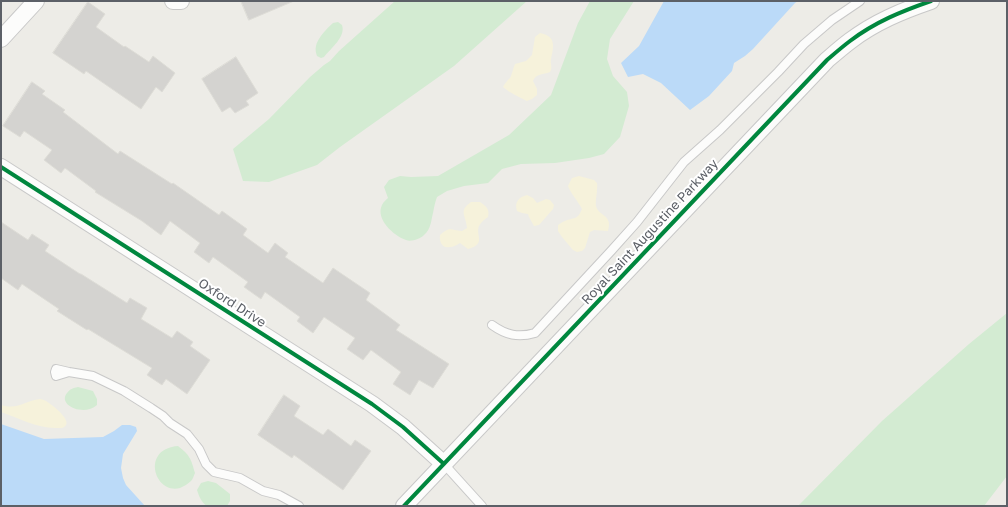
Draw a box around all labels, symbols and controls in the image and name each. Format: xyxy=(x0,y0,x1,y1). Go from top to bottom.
street label: Royal Saint Augustine Parkway xyxy=(579,156,721,308)
street label: Oxford Drive xyxy=(195,275,269,331)

